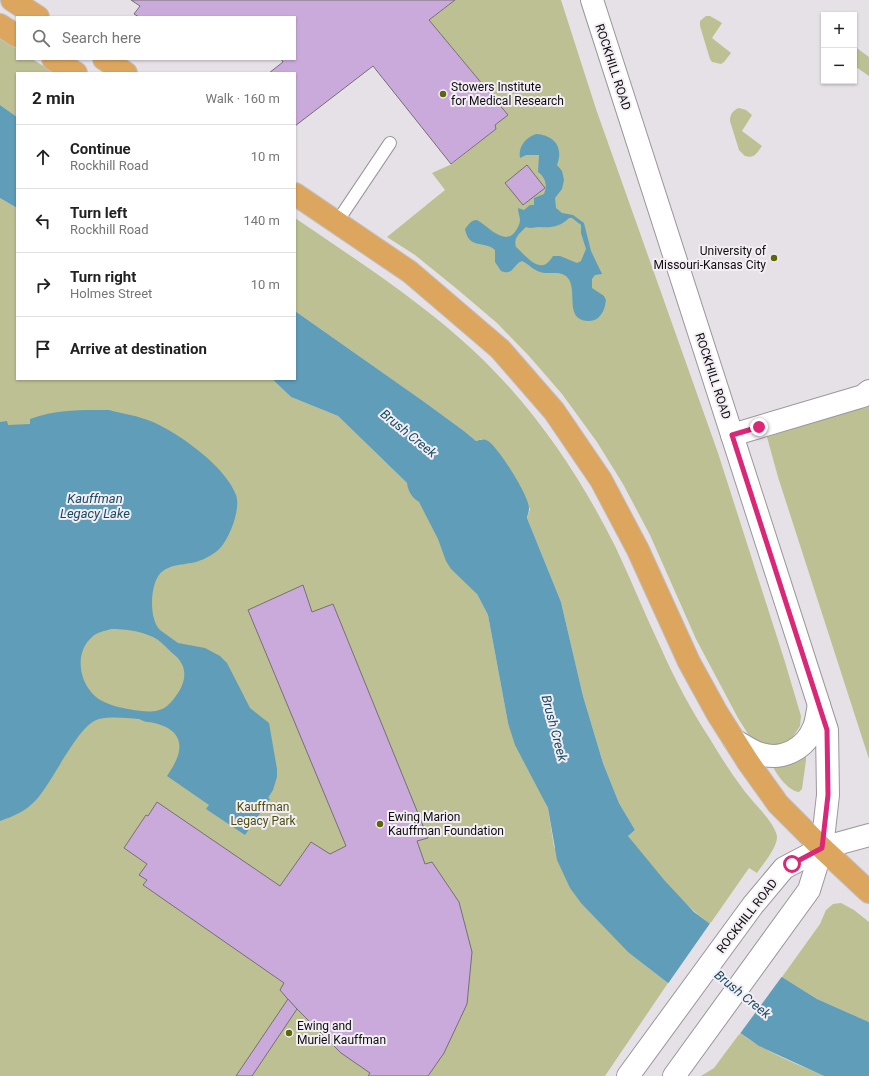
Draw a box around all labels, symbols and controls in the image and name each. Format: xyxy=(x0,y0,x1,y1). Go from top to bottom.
map controls xyxy=(821,12,857,84)
button: + xyxy=(821,12,857,48)
search box xyxy=(16,16,296,60)
street label: ROCKHILL ROAD xyxy=(592,22,634,112)
icon: search xyxy=(30,27,52,49)
text: Search here xyxy=(62,29,141,47)
button: − xyxy=(821,48,857,84)
place label: Stowers Institute for Medical Research xyxy=(451,80,564,108)
text: 2 min xyxy=(32,88,75,108)
marker: Stowers Institute for Medical Research xyxy=(438,89,448,99)
text: Walk · 160 m xyxy=(205,91,280,106)
text: Continue xyxy=(70,140,131,158)
icon: ahead xyxy=(32,146,54,168)
text: 10 m xyxy=(251,149,280,164)
text: Rockhill Road xyxy=(70,158,149,173)
text: Turn left xyxy=(70,204,127,222)
icon: left xyxy=(32,210,54,232)
text: 140 m xyxy=(243,213,280,228)
text: Rockhill Road xyxy=(70,222,149,237)
place label: University of Missouri-Kansas City xyxy=(654,244,767,272)
marker: University of Missouri-Kansas City xyxy=(769,253,779,263)
text: Turn right xyxy=(70,268,136,286)
icon: right xyxy=(32,274,54,296)
text: 10 m xyxy=(251,277,280,292)
text: Holmes Street xyxy=(70,286,152,301)
street label: ROCKHILL ROAD xyxy=(692,331,734,421)
icon: arrive xyxy=(32,338,54,360)
text: Arrive at destination xyxy=(70,340,207,358)
water label: Brush Creek xyxy=(378,406,440,461)
route end xyxy=(750,418,768,436)
water label: Kauffman Legacy Lake xyxy=(60,491,130,521)
water label: Brush Creek xyxy=(538,693,571,763)
park label: Kauffman Legacy Park xyxy=(230,800,297,828)
place label: Ewing Marion Kauffman Foundation xyxy=(388,810,504,838)
marker: Ewing Marion Kauffman Foundation xyxy=(375,819,385,829)
route start xyxy=(783,855,801,873)
street label: ROCKHILL ROAD xyxy=(714,876,780,956)
water label: Brush Creek xyxy=(712,967,774,1022)
place label: Ewing and Muriel Kauffman xyxy=(297,1019,386,1047)
marker: Ewing and Muriel Kauffman xyxy=(284,1028,294,1038)

